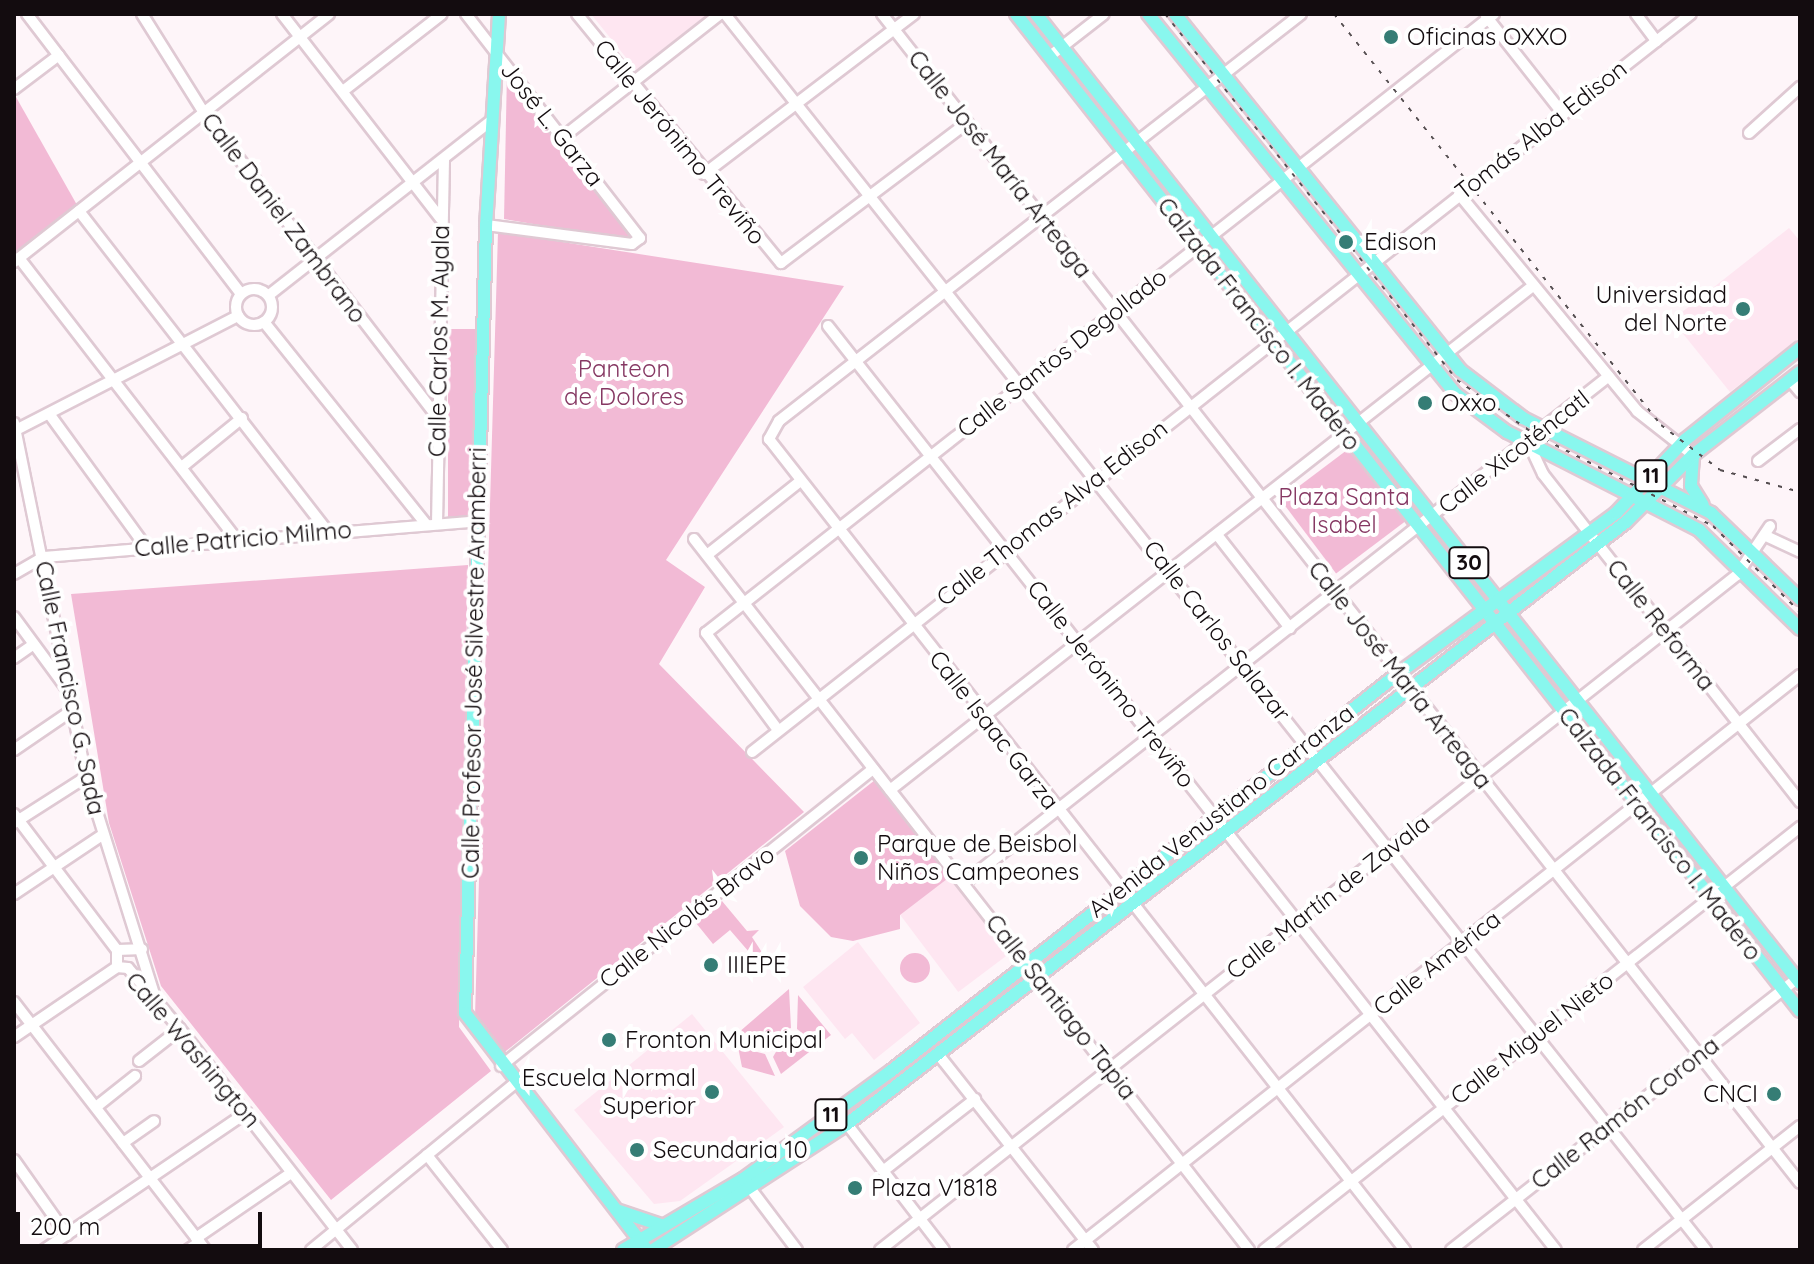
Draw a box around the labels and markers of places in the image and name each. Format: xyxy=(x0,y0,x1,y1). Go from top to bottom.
place label: Oficinas OXXO xyxy=(1407,23,1567,51)
marker: Oficinas OXXO xyxy=(1382,28,1400,46)
place label: Edison xyxy=(1364,228,1437,256)
marker: Edison xyxy=(1335,231,1357,253)
place label: Universidad del Norte xyxy=(1595,281,1727,337)
marker: Universidad del Norte xyxy=(1734,300,1752,318)
place label: Oxxo xyxy=(1441,389,1497,417)
marker: Oxxo xyxy=(1416,394,1434,412)
place label: Parque de Beisbol Niños Campeones xyxy=(877,830,1079,886)
marker: Parque de Beisbol Niños Campeones xyxy=(852,849,870,867)
place label: IIIEPE xyxy=(727,951,787,979)
marker: IIIEPE xyxy=(702,956,720,974)
place label: Fronton Municipal xyxy=(625,1026,823,1054)
marker: Fronton Municipal xyxy=(600,1031,618,1049)
place label: Escuela Normal Superior xyxy=(522,1064,696,1120)
place label: CNCI xyxy=(1703,1080,1758,1108)
marker: Escuela Normal Superior xyxy=(703,1083,721,1101)
marker: CNCI xyxy=(1765,1085,1783,1103)
place label: Secundaria 10 xyxy=(653,1136,808,1164)
marker: Secundaria 10 xyxy=(628,1141,646,1159)
place label: Plaza V1818 xyxy=(871,1174,998,1202)
marker: Plaza V1818 xyxy=(846,1179,864,1197)

